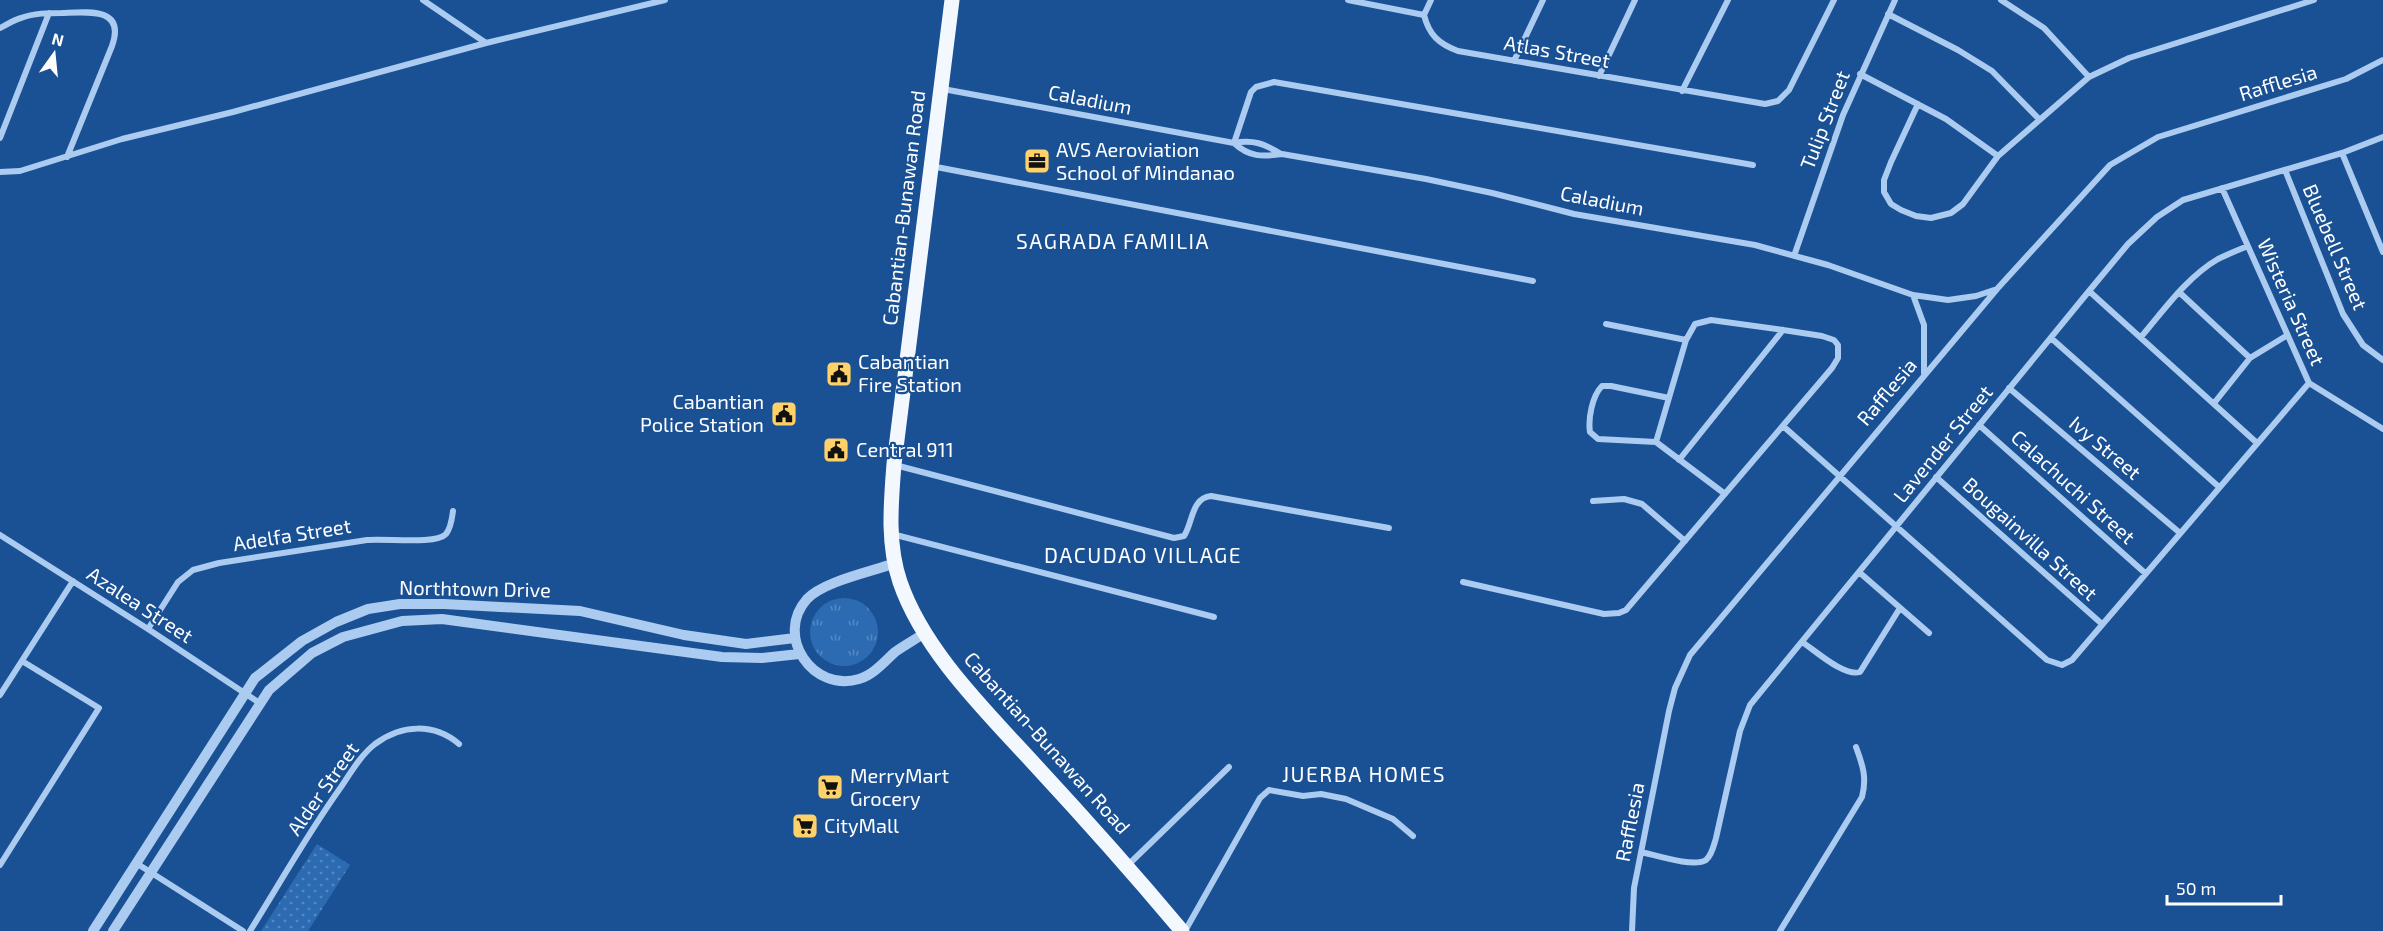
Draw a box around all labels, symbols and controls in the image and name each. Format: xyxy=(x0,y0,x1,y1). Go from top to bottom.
north arrow xyxy=(24,24,84,84)
text: N xyxy=(50,28,66,50)
street label: Atlas Street xyxy=(1502,30,1612,72)
street label: Rafflesia xyxy=(2236,59,2320,105)
street label: Tulip Street xyxy=(1794,67,1854,172)
street label: Caladium xyxy=(1046,79,1134,119)
street label: Cabantian-Bunawan Road xyxy=(877,89,929,327)
place label: AVS Aeroviation School of Mindanao xyxy=(1056,137,1235,184)
office icon: AVS Aeroviation School of Mindanao xyxy=(1022,146,1052,176)
street label: Caladium xyxy=(1558,180,1646,220)
street label: Bluebell Street xyxy=(2299,180,2373,313)
district label: SAGRADA FAMILIA xyxy=(1016,228,1210,253)
street label: Wisteria Street xyxy=(2253,234,2331,369)
place label: Cabantian Fire Station xyxy=(858,349,962,396)
street label: Rafflesia xyxy=(1851,353,1921,430)
public building icon: Cabantian Fire Station xyxy=(824,359,854,389)
street label: Lavender Street xyxy=(1888,380,1997,507)
place label: Cabantian Police Station xyxy=(640,389,764,436)
public building icon: Cabantian Police Station xyxy=(769,399,799,429)
street label: Ivy Street xyxy=(2065,410,2147,484)
street label: Calachuchi Street xyxy=(2007,424,2141,548)
public building icon: Central 911 xyxy=(821,435,851,465)
place label: Central 911 xyxy=(856,437,954,461)
street label: Bougainvilla Street xyxy=(1959,472,2103,605)
street label: Adelfa Street xyxy=(231,513,353,555)
district label: DACUDAO VILLAGE xyxy=(1044,542,1242,567)
street label: Azalea Street xyxy=(83,561,198,647)
street label: Northtown Drive xyxy=(399,575,551,601)
street label: Cabantian-Bunawan Road xyxy=(960,646,1136,838)
street label: Alder Street xyxy=(281,737,363,840)
district label: JUERBA HOMES xyxy=(1282,761,1446,786)
place label: MerryMart Grocery xyxy=(850,763,949,810)
supermarket icon: MerryMart Grocery xyxy=(815,772,845,802)
street label: Rafflesia xyxy=(1610,780,1648,863)
supermarket icon: CityMall xyxy=(790,811,820,841)
place label: CityMall xyxy=(824,813,899,837)
scale bar xyxy=(2167,868,2281,906)
text: 50 m xyxy=(2176,877,2216,899)

